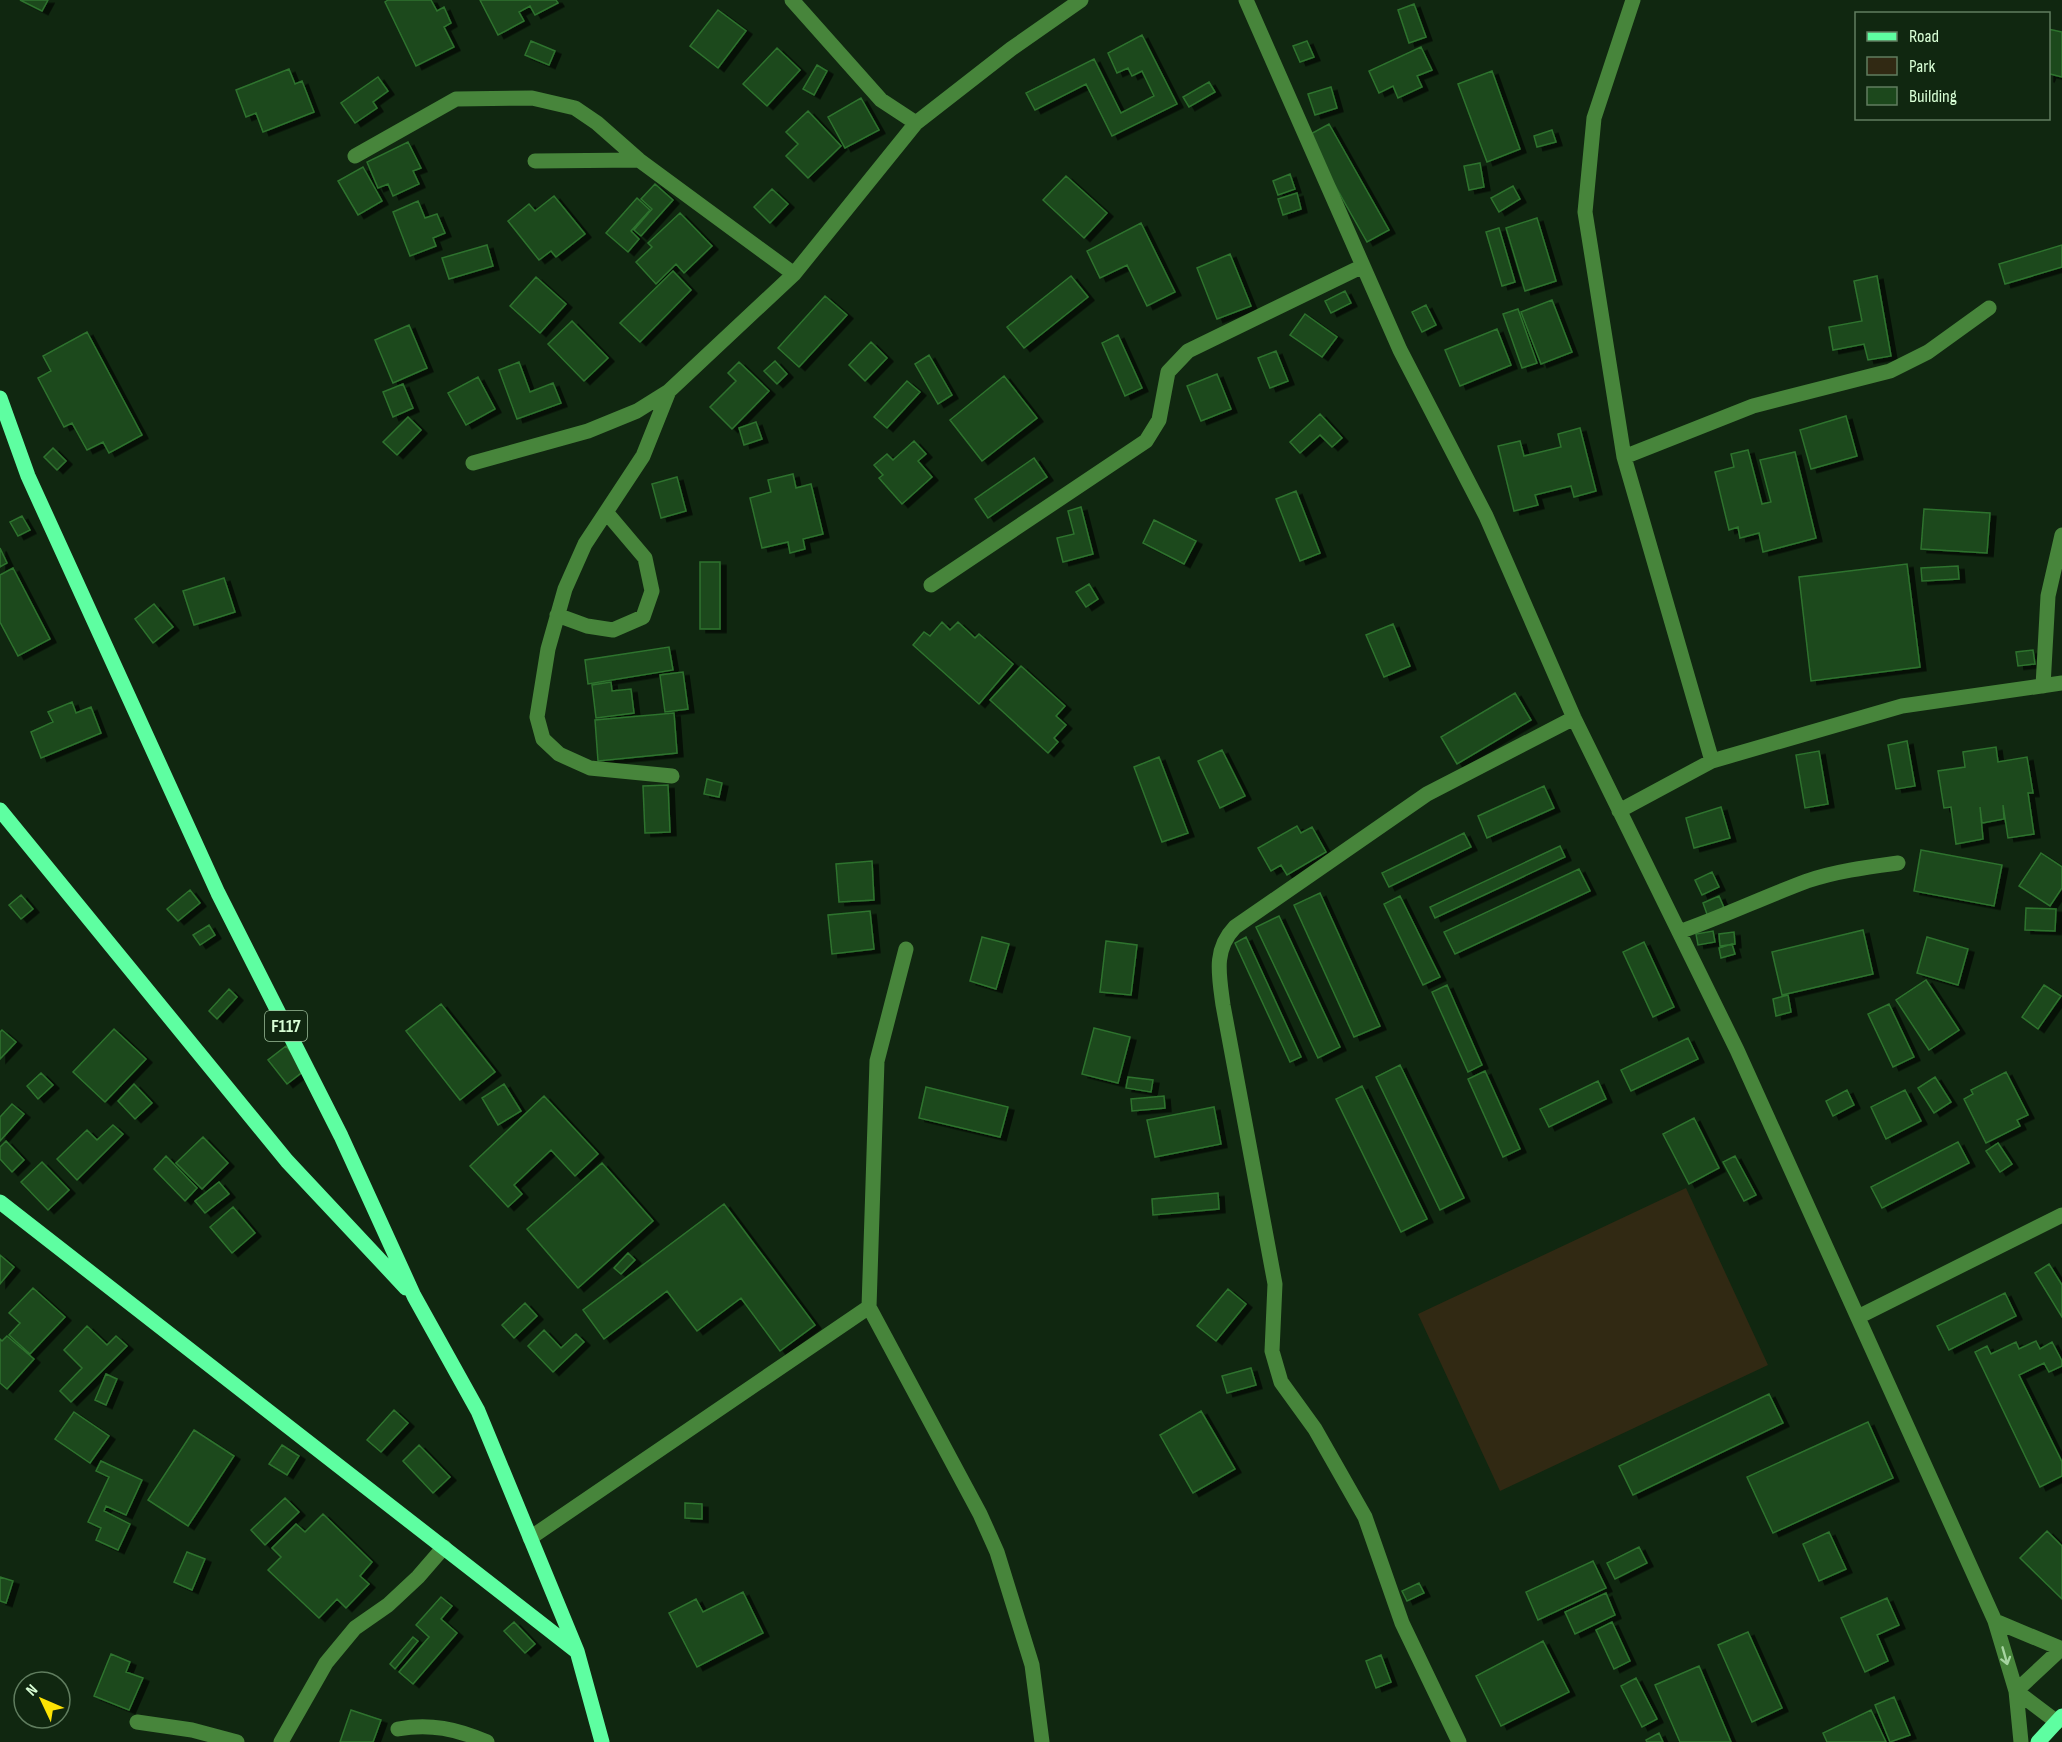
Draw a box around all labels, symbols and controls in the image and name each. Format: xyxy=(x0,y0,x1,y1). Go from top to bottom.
legend xyxy=(1855,12,2050,120)
text: Road xyxy=(1909,26,1939,47)
text: Park xyxy=(1909,56,1935,77)
text: Building xyxy=(1909,86,1957,107)
road number: F117 xyxy=(265,1011,307,1041)
one-way arrow xyxy=(2000,1646,2012,1665)
north arrow xyxy=(12,1670,72,1730)
text: N xyxy=(22,1681,42,1700)

